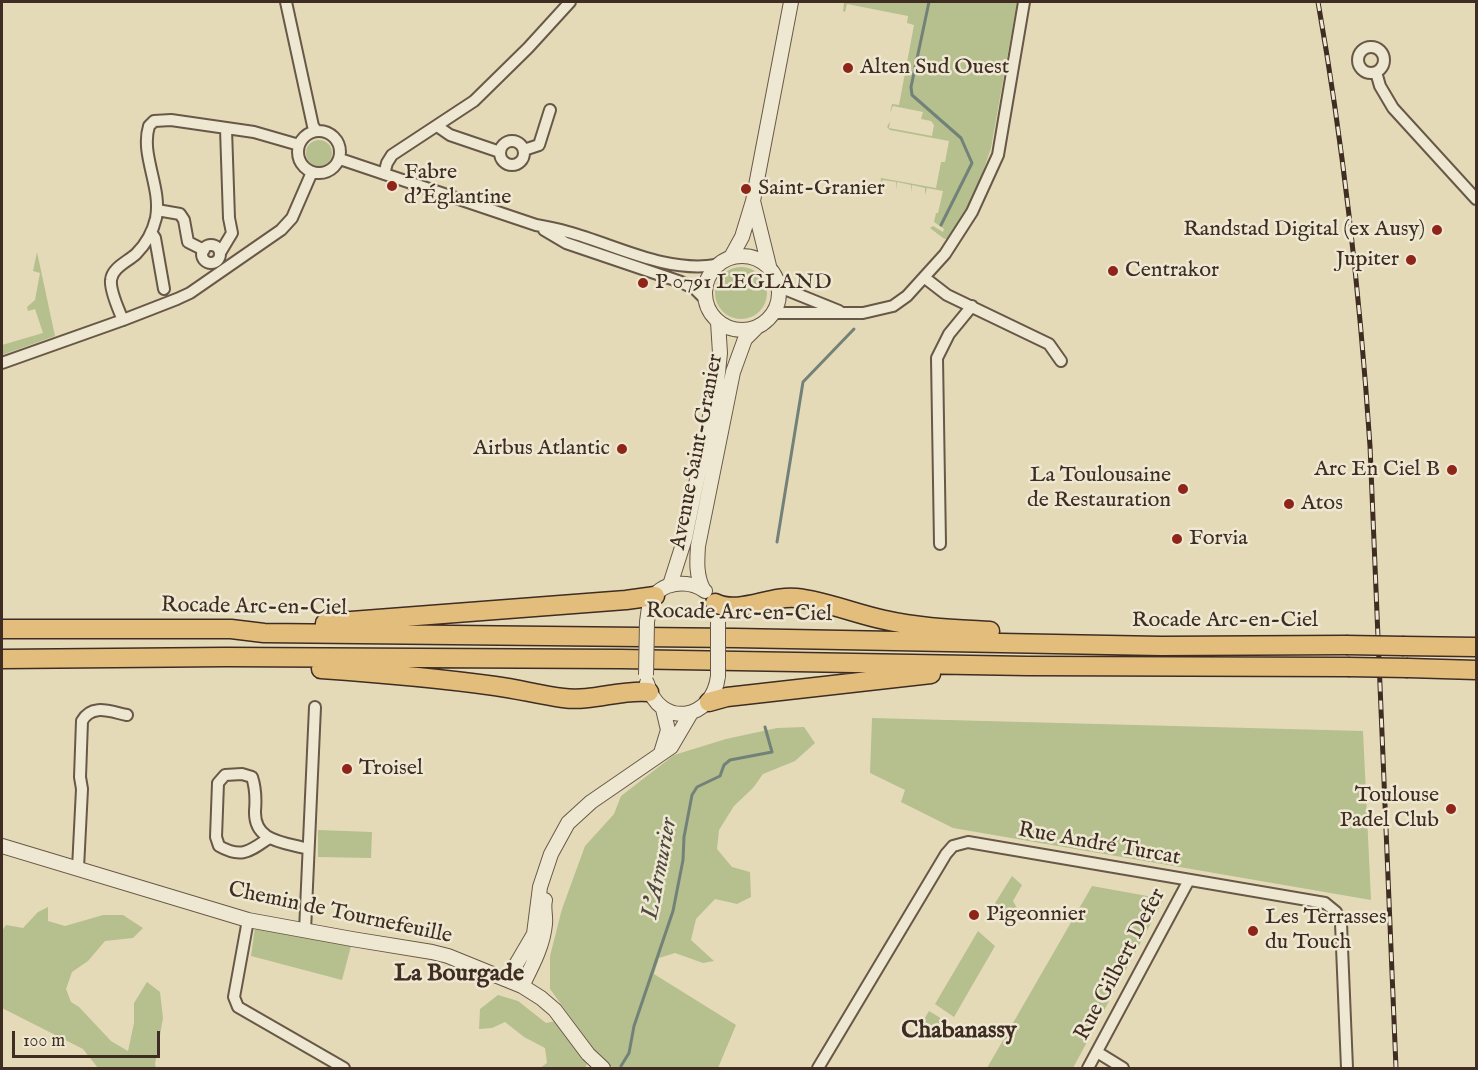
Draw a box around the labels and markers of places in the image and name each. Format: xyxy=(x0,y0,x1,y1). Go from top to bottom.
place label: Alten Sud Ouest xyxy=(860,55,1009,81)
marker: Alten Sud Ouest xyxy=(841,61,855,75)
place label: Fabre d'Églantine xyxy=(404,160,511,212)
place label: Saint-Granier xyxy=(758,176,885,202)
marker: Fabre d'Églantine xyxy=(385,179,399,193)
marker: Saint-Granier xyxy=(739,182,753,196)
place label: Randstad Digital (ex Ausy) xyxy=(1183,217,1425,243)
marker: Randstad Digital (ex Ausy) xyxy=(1430,223,1444,237)
place label: Jupiter xyxy=(1336,247,1399,273)
marker: Jupiter xyxy=(1404,253,1418,267)
place label: Centrakor xyxy=(1125,258,1219,284)
marker: Centrakor xyxy=(1106,264,1120,278)
place label: P 0791 LEGLAND xyxy=(655,270,832,296)
marker: P 0791 LEGLAND xyxy=(636,276,650,290)
place label: Airbus Atlantic xyxy=(473,436,610,462)
marker: Airbus Atlantic xyxy=(615,442,629,456)
place label: Arc En Ciel B xyxy=(1314,457,1440,483)
place label: La Toulousaine de Restauration xyxy=(1027,463,1171,514)
marker: Arc En Ciel B xyxy=(1445,463,1459,477)
marker: La Toulousaine de Restauration xyxy=(1176,482,1190,496)
place label: Atos xyxy=(1301,491,1343,517)
marker: Atos xyxy=(1282,497,1296,511)
place label: Forvia xyxy=(1189,526,1248,552)
marker: Forvia xyxy=(1170,532,1184,546)
place label: Troisel xyxy=(359,756,423,782)
marker: Troisel xyxy=(340,762,354,776)
place label: Toulouse Padel Club xyxy=(1339,783,1439,834)
marker: Toulouse Padel Club xyxy=(1444,802,1458,816)
place label: Pigeonnier xyxy=(986,902,1086,928)
place label: Les Terrasses du Touch xyxy=(1265,905,1387,956)
marker: Pigeonnier xyxy=(967,908,981,922)
marker: Les Terrasses du Touch xyxy=(1246,924,1260,938)

